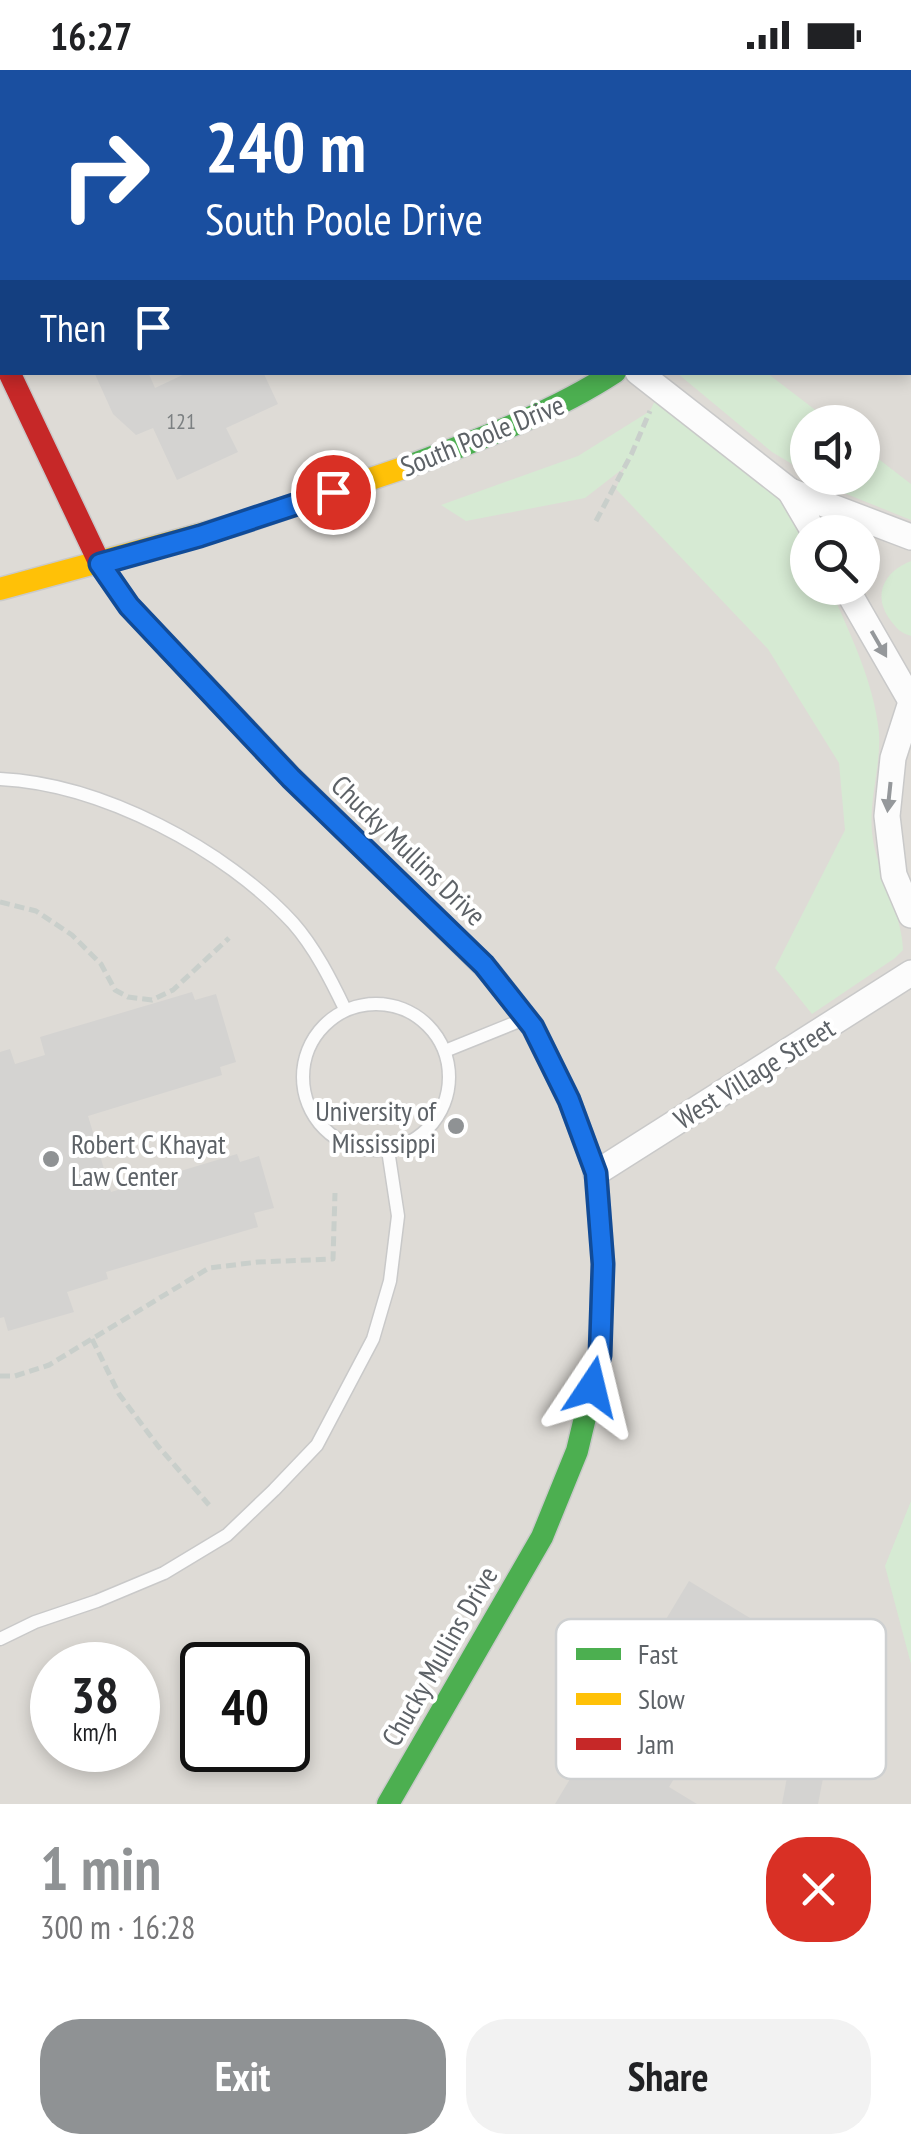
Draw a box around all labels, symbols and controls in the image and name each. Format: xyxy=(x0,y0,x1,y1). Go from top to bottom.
text: 16:27 xyxy=(50,11,132,60)
text: 240 m xyxy=(205,101,366,191)
icon: right xyxy=(40,110,170,240)
text: South Poole Drive xyxy=(205,189,483,247)
icon: arrive xyxy=(126,300,181,355)
text: Then xyxy=(40,303,106,352)
street label: South Poole Drive xyxy=(395,385,569,485)
map controls xyxy=(790,405,880,605)
button: sound xyxy=(790,405,880,495)
house number: 121 xyxy=(166,407,196,435)
pin xyxy=(291,450,376,535)
icon: arrive xyxy=(306,465,361,520)
button: search xyxy=(790,515,880,605)
one-way arrow xyxy=(869,630,887,658)
street label: Chucky Mullins Drive xyxy=(324,767,494,933)
one-way arrow xyxy=(881,781,897,813)
street label: West Village Street xyxy=(667,1009,841,1137)
place label: University of Mississippi xyxy=(315,1092,438,1161)
marker: University of Mississippi xyxy=(445,1115,467,1137)
place label: Robert C Khayat Law Center xyxy=(71,1125,226,1194)
marker: Robert C Khayat Law Center xyxy=(40,1148,62,1170)
position arrow xyxy=(540,1335,644,1439)
street label: Chucky Mullins Drive xyxy=(373,1560,505,1752)
legend xyxy=(556,1619,886,1779)
text: Fast xyxy=(638,1635,678,1672)
speed limit sign: 40 xyxy=(180,1642,310,1772)
text: 38 xyxy=(71,1662,119,1727)
text: Slow xyxy=(638,1680,685,1717)
text: km/h xyxy=(73,1716,117,1748)
text: Jam xyxy=(637,1725,674,1762)
text: 1 min xyxy=(40,1829,161,1907)
button: close xyxy=(766,1837,871,1942)
text: 300 m · 16:28 xyxy=(40,1906,195,1948)
button: Exit xyxy=(40,2019,446,2134)
button: Share xyxy=(466,2019,871,2134)

